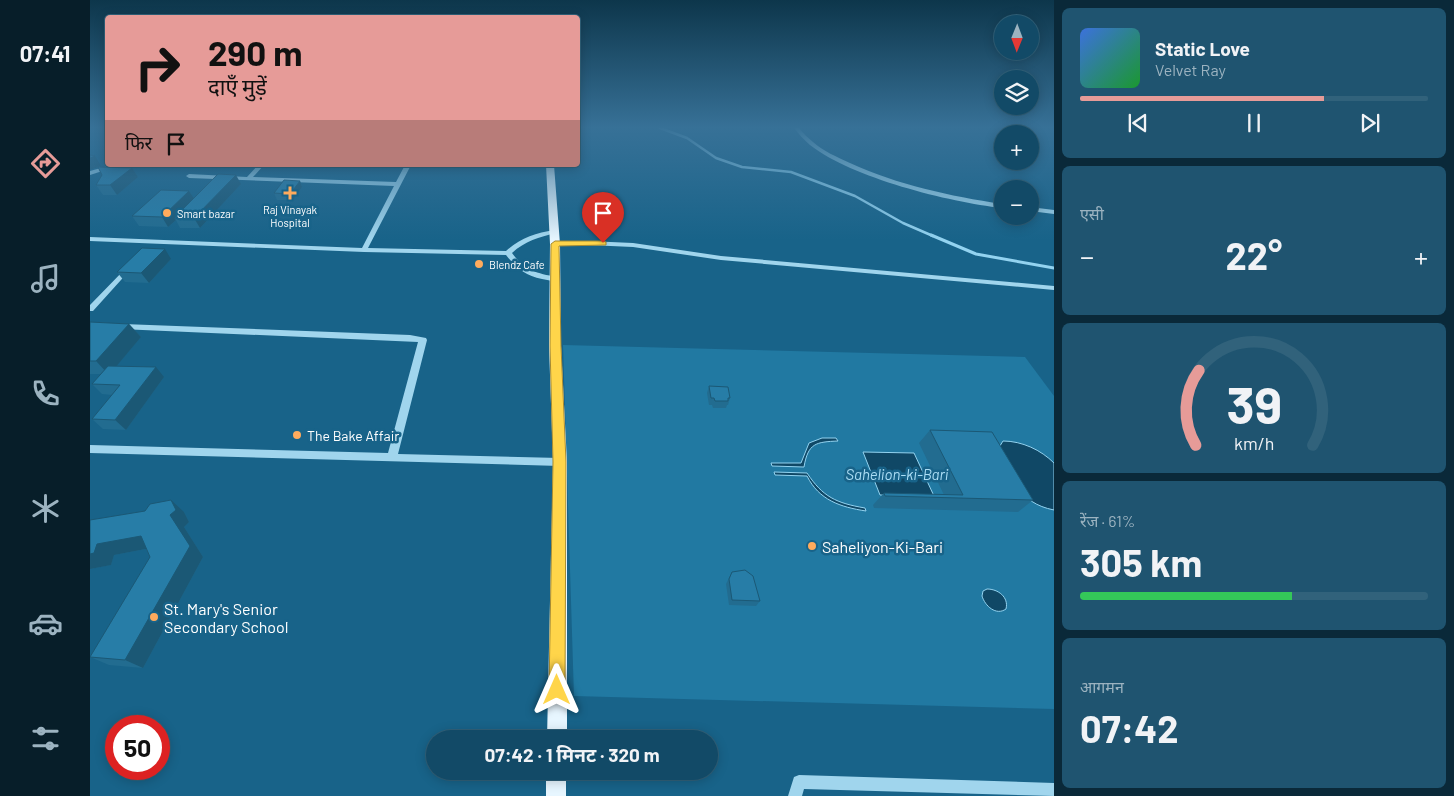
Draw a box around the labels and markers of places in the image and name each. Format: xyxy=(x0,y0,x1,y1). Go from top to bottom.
marker: Raj Vinayak Hospital xyxy=(283,186,297,200)
pin xyxy=(582,192,624,243)
place label: Raj Vinayak Hospital xyxy=(263,203,318,229)
marker: Smart bazar xyxy=(161,207,173,219)
place label: Smart bazar xyxy=(177,207,235,220)
marker: Blendz Cafe xyxy=(473,258,485,270)
place label: Blendz Cafe xyxy=(489,258,545,271)
place label: The Bake Affair xyxy=(307,427,399,444)
marker: The Bake Affair xyxy=(291,429,303,441)
place label: Saheliyon-Ki-Bari xyxy=(822,537,943,556)
marker: Saheliyon-Ki-Bari xyxy=(806,540,818,552)
place label: St. Mary's Senior Secondary School xyxy=(164,599,288,636)
marker: St. Mary's Senior Secondary School xyxy=(148,611,160,623)

